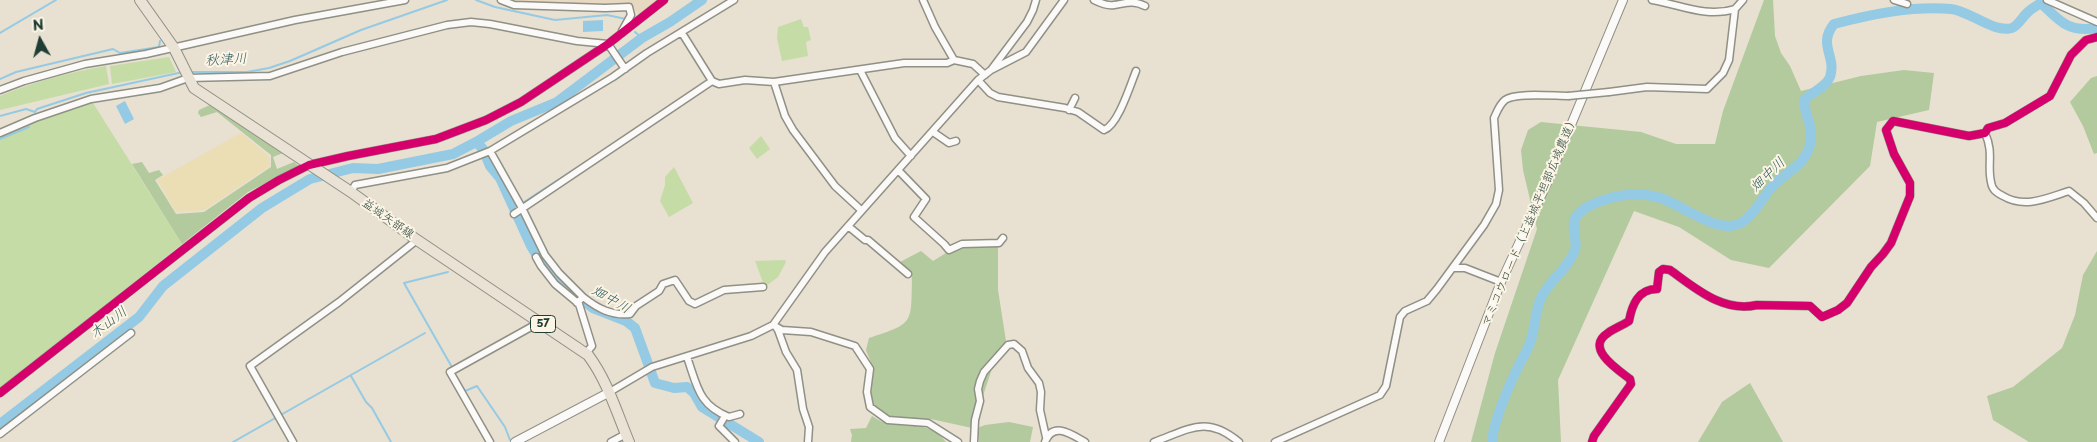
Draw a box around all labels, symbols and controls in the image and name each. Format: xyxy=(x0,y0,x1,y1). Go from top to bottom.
text: N xyxy=(31,14,45,36)
north arrow xyxy=(15,15,65,65)
water label: 秋津川 xyxy=(205,51,247,69)
street label: マミコウロード（上益城平坦部広域農道） xyxy=(1479,113,1581,329)
water label: 畑中川 xyxy=(1747,154,1789,196)
street label: 益城矢部線 xyxy=(359,196,417,242)
water label: 畑中川 xyxy=(589,282,633,318)
water label: 木山川 xyxy=(87,303,131,343)
road number: 57 xyxy=(530,316,556,332)

